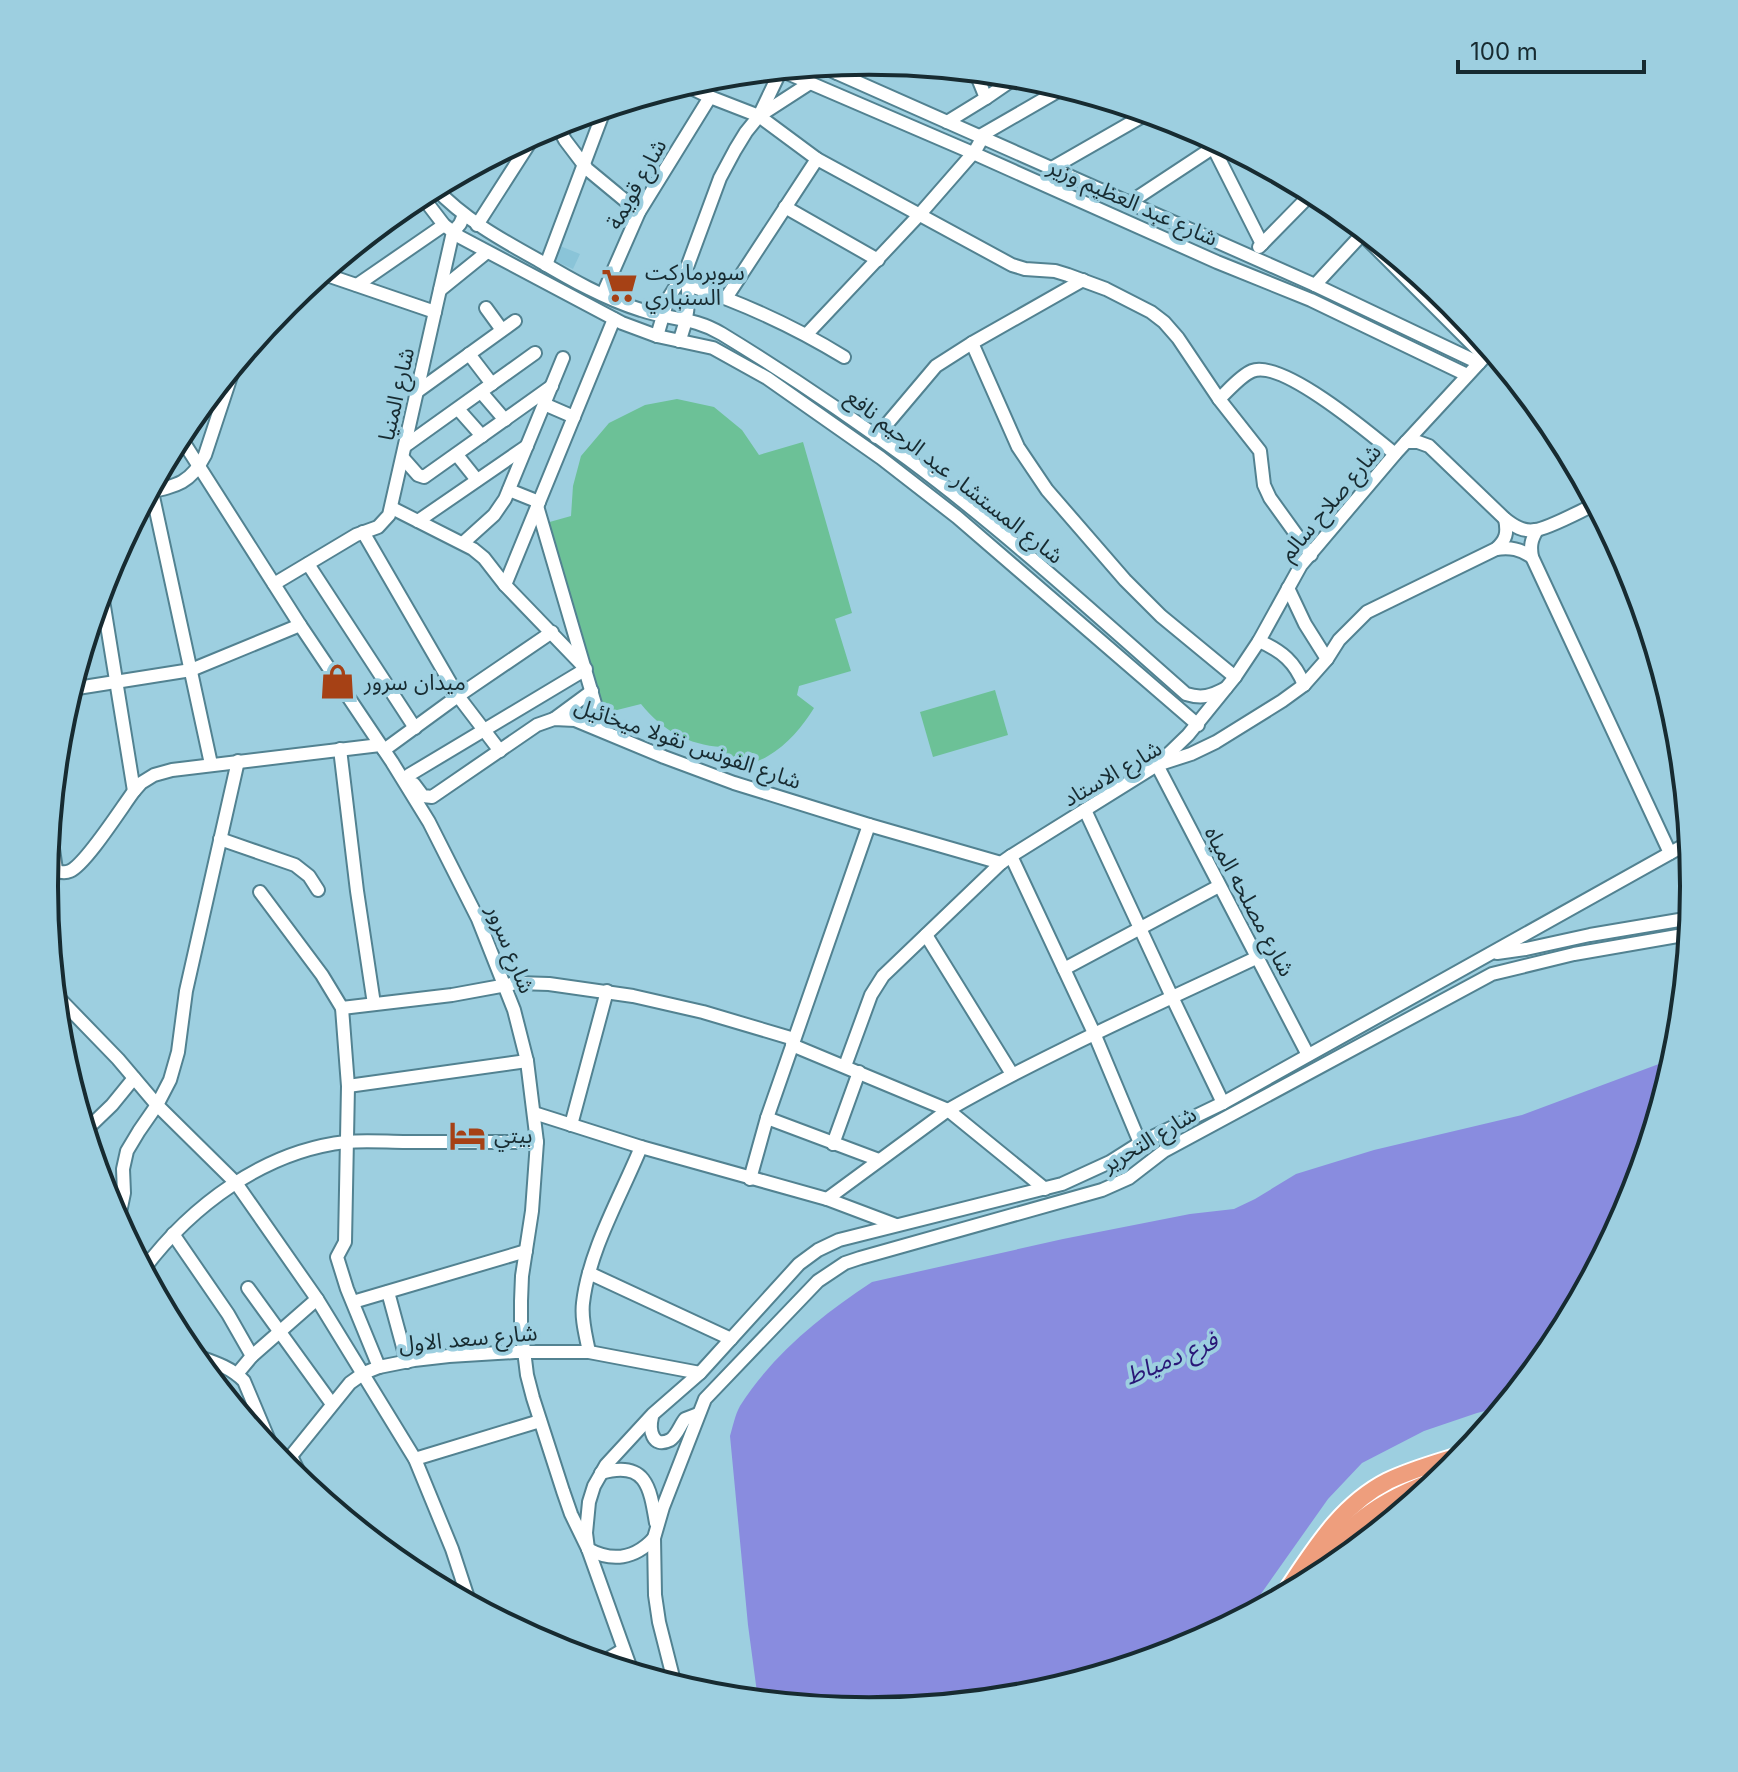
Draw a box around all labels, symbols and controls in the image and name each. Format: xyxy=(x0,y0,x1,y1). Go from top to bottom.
scale bar xyxy=(1458,24,1644,74)
text: 100 m xyxy=(1470,37,1538,66)
street label: شارع قويمة xyxy=(601,134,675,236)
street label: شارع عبد العظيم وزير xyxy=(1042,153,1222,255)
place label: سوبرماركت السنباري xyxy=(645,259,745,314)
supermarket icon: سوبرماركت السنباري xyxy=(600,266,638,304)
street label: شارع المنيا xyxy=(373,345,423,444)
street label: شارع المستشار عبد الرحيم نافع xyxy=(839,383,1069,572)
street label: شارع صلاح سالم xyxy=(1274,438,1389,568)
shop icon: ميدان سرور xyxy=(319,663,357,701)
place label: ميدان سرور xyxy=(363,669,466,696)
street label: شارع الفونس نقولا ميخائيل xyxy=(570,692,805,798)
street label: شارع الاستاد xyxy=(1058,734,1168,815)
street label: شارع مصلحه المياه xyxy=(1196,822,1300,982)
street label: شارع سرور xyxy=(477,900,540,998)
street label: شارع التحرير xyxy=(1096,1101,1203,1181)
hotel icon: بيتي xyxy=(449,1116,487,1154)
place label: بيتي xyxy=(494,1122,533,1152)
street label: شارع سعد الاول xyxy=(398,1319,539,1361)
water label: فرع دمياط xyxy=(1120,1325,1225,1394)

